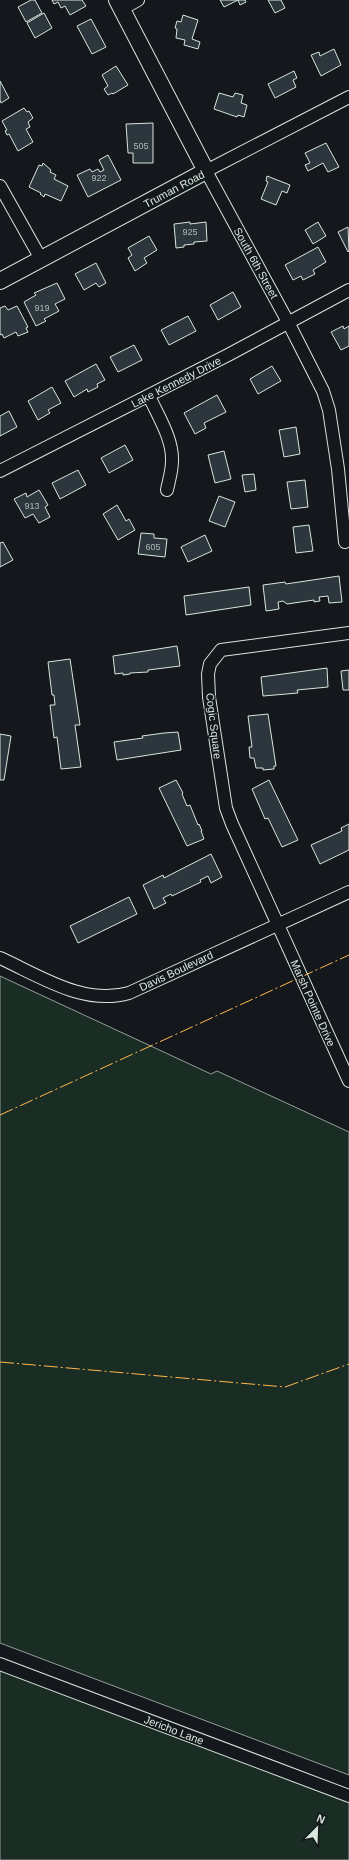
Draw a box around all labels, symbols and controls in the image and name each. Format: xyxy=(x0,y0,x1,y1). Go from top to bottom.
house number: 505 xyxy=(133,141,149,151)
street label: Truman Road xyxy=(142,168,206,210)
house number: 922 xyxy=(91,173,107,183)
street label: South 6th Street xyxy=(231,225,281,301)
house number: 925 xyxy=(182,227,198,237)
house number: 919 xyxy=(34,303,50,313)
street label: Lake Kennedy Drive xyxy=(129,354,223,410)
house number: 913 xyxy=(24,501,40,511)
house number: 605 xyxy=(145,542,161,552)
street label: Cogic Square xyxy=(204,692,224,760)
street label: Davis Boulevard xyxy=(137,949,215,993)
street label: Marsh Pointe Drive xyxy=(288,958,338,1048)
street label: Jericho Lane xyxy=(142,1713,206,1747)
north arrow xyxy=(297,1808,337,1848)
text: N xyxy=(315,1812,327,1826)

